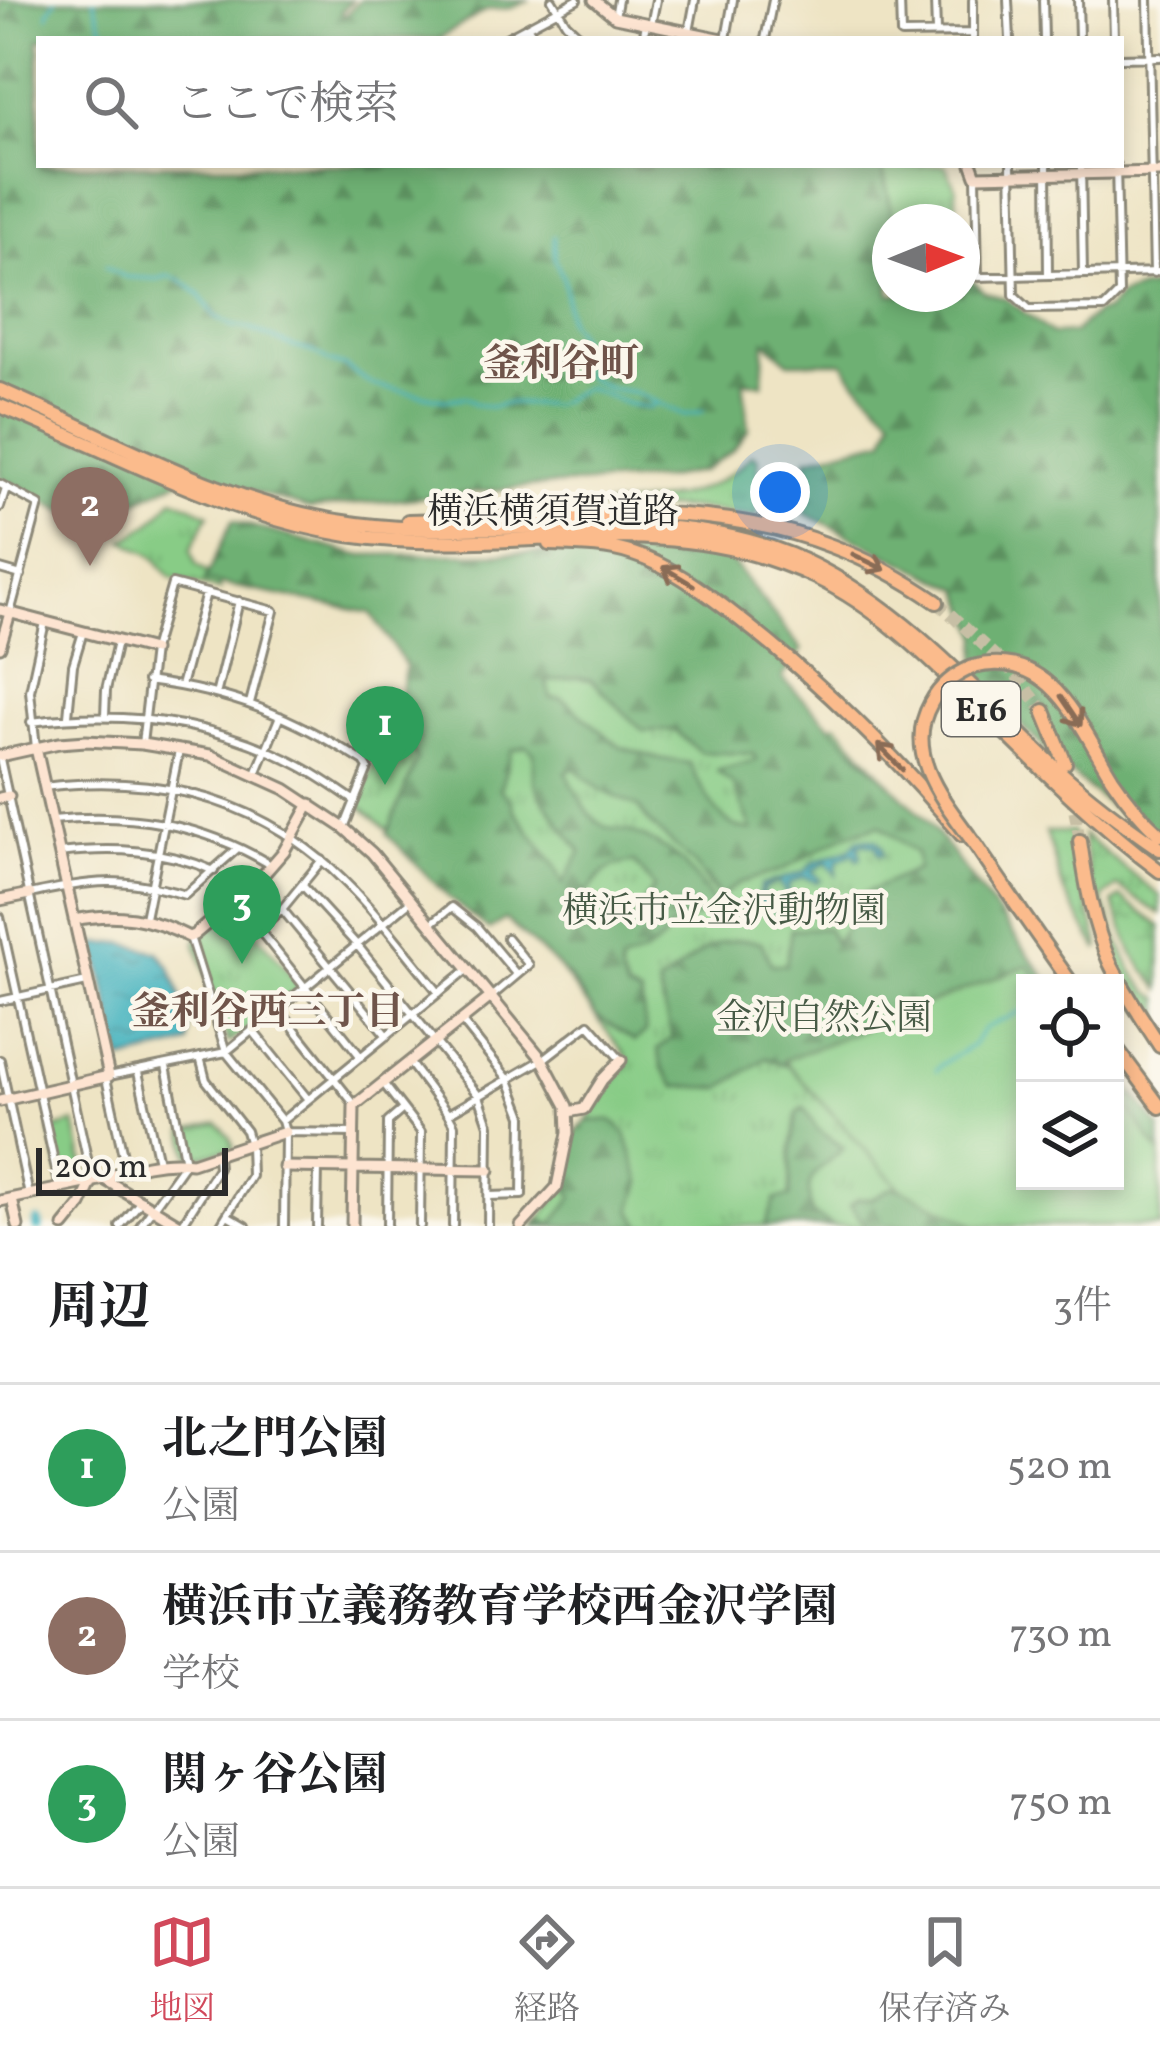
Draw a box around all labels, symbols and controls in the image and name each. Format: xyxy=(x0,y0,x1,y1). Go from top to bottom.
search box xyxy=(36,36,1124,168)
icon: search xyxy=(78,69,144,135)
text: ここで検索 xyxy=(174,75,399,138)
north arrow xyxy=(872,204,980,312)
district label: 釜利谷町 xyxy=(483,339,639,393)
your location xyxy=(750,462,810,522)
pin: 2 xyxy=(51,467,129,566)
street label: 横浜横須賀道路 xyxy=(427,489,679,539)
one-way arrow xyxy=(850,552,886,574)
one-way arrow xyxy=(662,564,696,588)
road number: E16 xyxy=(942,682,1020,736)
pin: 1 xyxy=(346,686,424,785)
one-way arrow xyxy=(1058,694,1083,727)
one-way arrow xyxy=(877,742,905,772)
pin: 3 xyxy=(203,865,281,964)
park label: 横浜市立金沢動物園 xyxy=(562,888,886,938)
map controls xyxy=(1016,974,1124,1190)
button: locate xyxy=(1016,974,1124,1082)
district label: 釜利谷西三丁目 xyxy=(131,987,405,1041)
park label: 金沢自然公園 xyxy=(716,995,932,1045)
button: layers xyxy=(1016,1082,1124,1190)
scale bar xyxy=(36,1142,228,1195)
text: 200 m xyxy=(54,1146,148,1192)
text: 周辺 xyxy=(48,1274,150,1345)
text: 3件 xyxy=(1053,1281,1112,1335)
text: 北之門公園 xyxy=(162,1410,387,1473)
text: 1 xyxy=(79,1441,95,1495)
text: 520 m xyxy=(1007,1441,1112,1495)
text: 公園 xyxy=(162,1481,240,1535)
text: 横浜市立義務教育学校西金沢学園 xyxy=(162,1578,837,1641)
text: 2 xyxy=(77,1609,97,1663)
text: 730 m xyxy=(1009,1609,1112,1663)
text: 学校 xyxy=(162,1649,240,1703)
text: 関ヶ谷公園 xyxy=(162,1746,387,1809)
text: 3 xyxy=(77,1777,97,1831)
text: 750 m xyxy=(1009,1777,1112,1831)
text: 公園 xyxy=(162,1817,240,1871)
tab: 地図 xyxy=(149,1909,215,2034)
tab: 経路 xyxy=(514,1909,580,2034)
tab: 保存済み xyxy=(879,1909,1011,2034)

